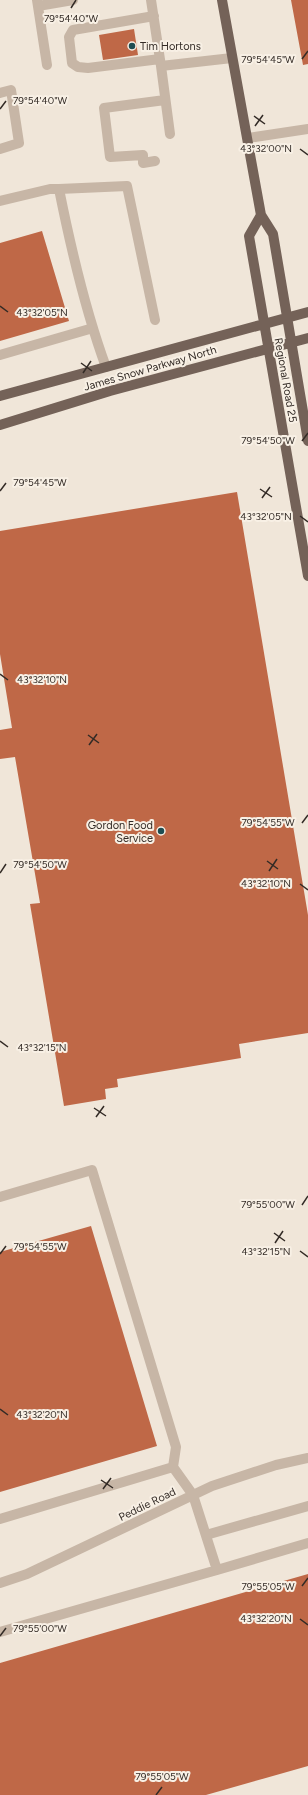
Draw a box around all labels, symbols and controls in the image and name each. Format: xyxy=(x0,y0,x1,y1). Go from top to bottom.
text: 79°54'40"W xyxy=(44,12,98,25)
place label: Tim Hortons xyxy=(140,40,201,53)
marker: Tim Hortons xyxy=(127,41,137,51)
text: 79°54'45"W xyxy=(241,53,295,66)
text: 79°54'40"W xyxy=(13,94,67,107)
text: 43°32'00"N xyxy=(240,142,292,155)
text: 43°32'05"N xyxy=(16,306,68,319)
street label: Regional Road 25 xyxy=(272,337,299,423)
street label: James Snow Parkway North xyxy=(82,343,218,394)
text: 79°54'50"W xyxy=(241,434,295,447)
text: 79°54'45"W xyxy=(13,476,67,489)
text: 43°32'05"N xyxy=(240,510,292,523)
text: 43°32'10"N xyxy=(17,673,67,686)
text: 79°54'55"W xyxy=(242,816,295,829)
place label: Gordon Food Service xyxy=(88,819,153,845)
marker: Gordon Food Service xyxy=(156,826,166,836)
text: 79°54'50"W xyxy=(13,858,67,871)
text: 43°32'10"N xyxy=(241,877,291,890)
text: 43°32'15"N xyxy=(17,1041,67,1054)
text: 79°55'00"W xyxy=(241,1198,295,1211)
text: 79°54'55"W xyxy=(14,1240,67,1253)
text: 43°32'15"N xyxy=(241,1245,291,1258)
text: 43°32'20"N xyxy=(16,1408,68,1421)
street label: Peddie Road xyxy=(117,1485,178,1524)
text: 79°55'05"W xyxy=(241,1580,295,1593)
text: 43°32'20"N xyxy=(240,1612,292,1625)
text: 79°55'00"W xyxy=(13,1622,67,1635)
text: 79°55'05"W xyxy=(135,1770,189,1783)

